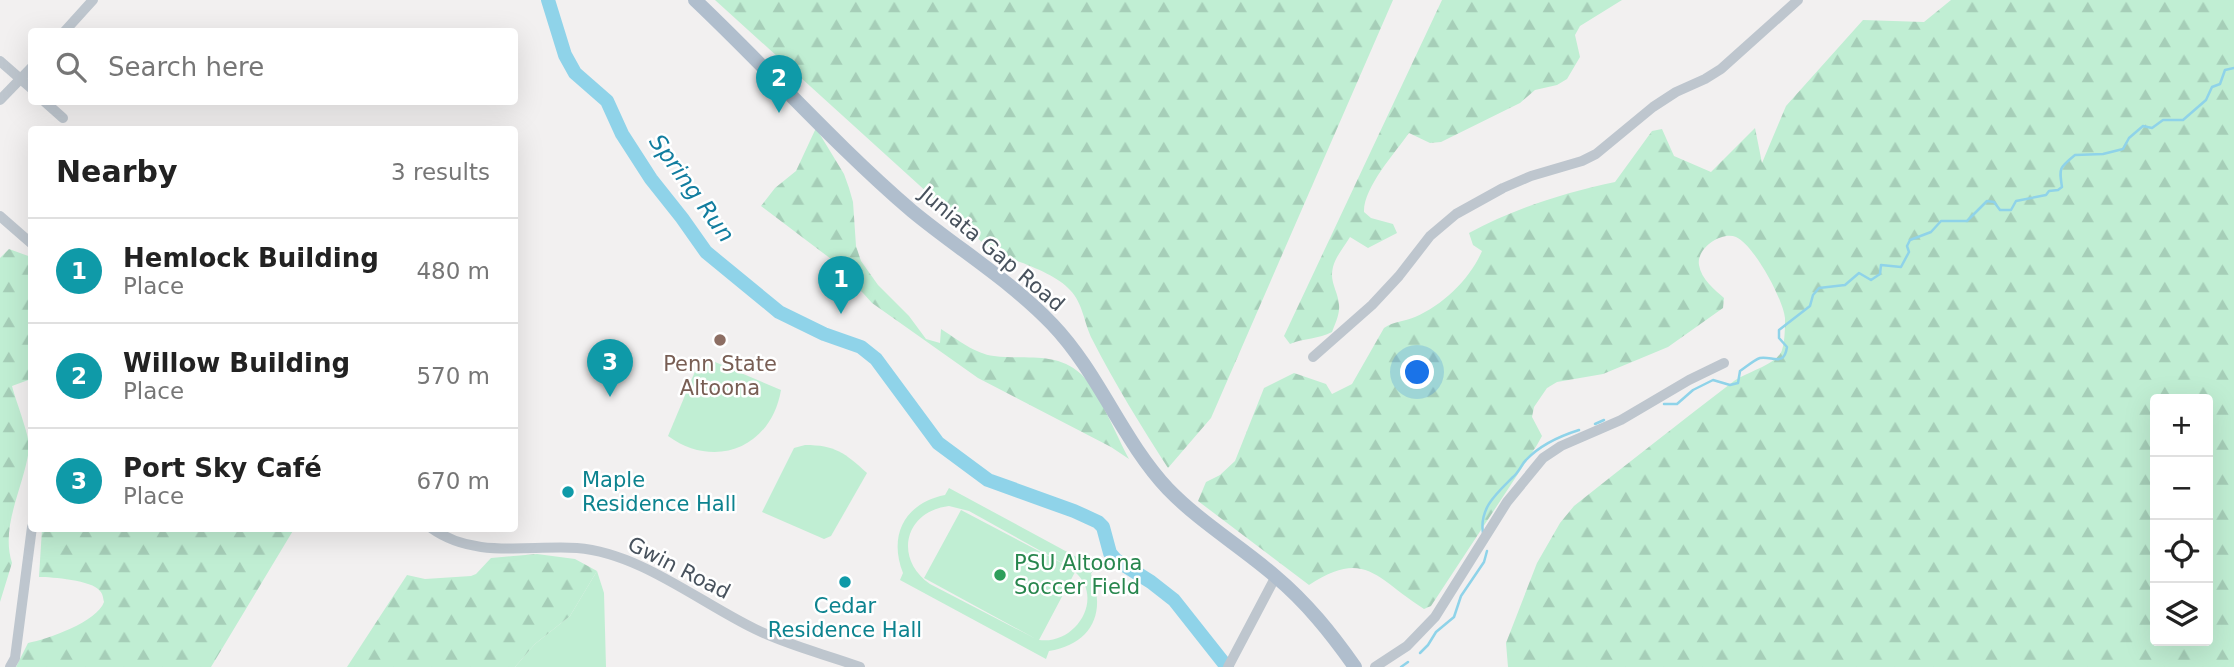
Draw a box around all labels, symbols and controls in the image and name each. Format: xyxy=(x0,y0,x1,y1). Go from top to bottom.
search box xyxy=(28,28,518,105)
icon: search xyxy=(52,48,90,86)
text: Search here xyxy=(108,52,264,82)
pin: 2 xyxy=(756,55,802,113)
water label: Spring Run xyxy=(644,129,740,247)
text: Nearby xyxy=(56,154,178,189)
text: 3 results xyxy=(391,159,490,185)
street label: Juniata Gap Road xyxy=(913,180,1069,316)
text: Hemlock Building xyxy=(123,243,379,273)
pin: 1 xyxy=(818,256,864,314)
text: 1 xyxy=(71,258,87,284)
text: 480 m xyxy=(416,258,490,284)
text: Place xyxy=(123,273,184,299)
marker: Penn State Altoona xyxy=(712,332,728,348)
pin: 3 xyxy=(587,339,633,397)
text: Willow Building xyxy=(123,348,350,378)
place label: Penn State Altoona xyxy=(663,352,777,400)
your location xyxy=(1400,355,1434,389)
text: 2 xyxy=(71,363,87,389)
text: 570 m xyxy=(416,363,490,389)
text: Place xyxy=(123,378,184,404)
map controls xyxy=(2150,394,2213,646)
button: + xyxy=(2150,394,2213,457)
text: Port Sky Café xyxy=(123,453,322,483)
button: − xyxy=(2150,457,2213,520)
text: 3 xyxy=(71,468,87,494)
text: 670 m xyxy=(416,468,490,494)
place label: Maple Residence Hall xyxy=(582,468,736,516)
text: Place xyxy=(123,483,184,509)
marker: Maple Residence Hall xyxy=(560,484,576,500)
button: locate xyxy=(2150,520,2213,583)
street label: Gwin Road xyxy=(624,532,734,604)
place label: PSU Altoona Soccer Field xyxy=(1014,551,1142,599)
marker: PSU Altoona Soccer Field xyxy=(992,567,1008,583)
marker: Cedar Residence Hall xyxy=(837,574,853,590)
button: layers xyxy=(2150,583,2213,646)
place label: Cedar Residence Hall xyxy=(768,594,922,642)

